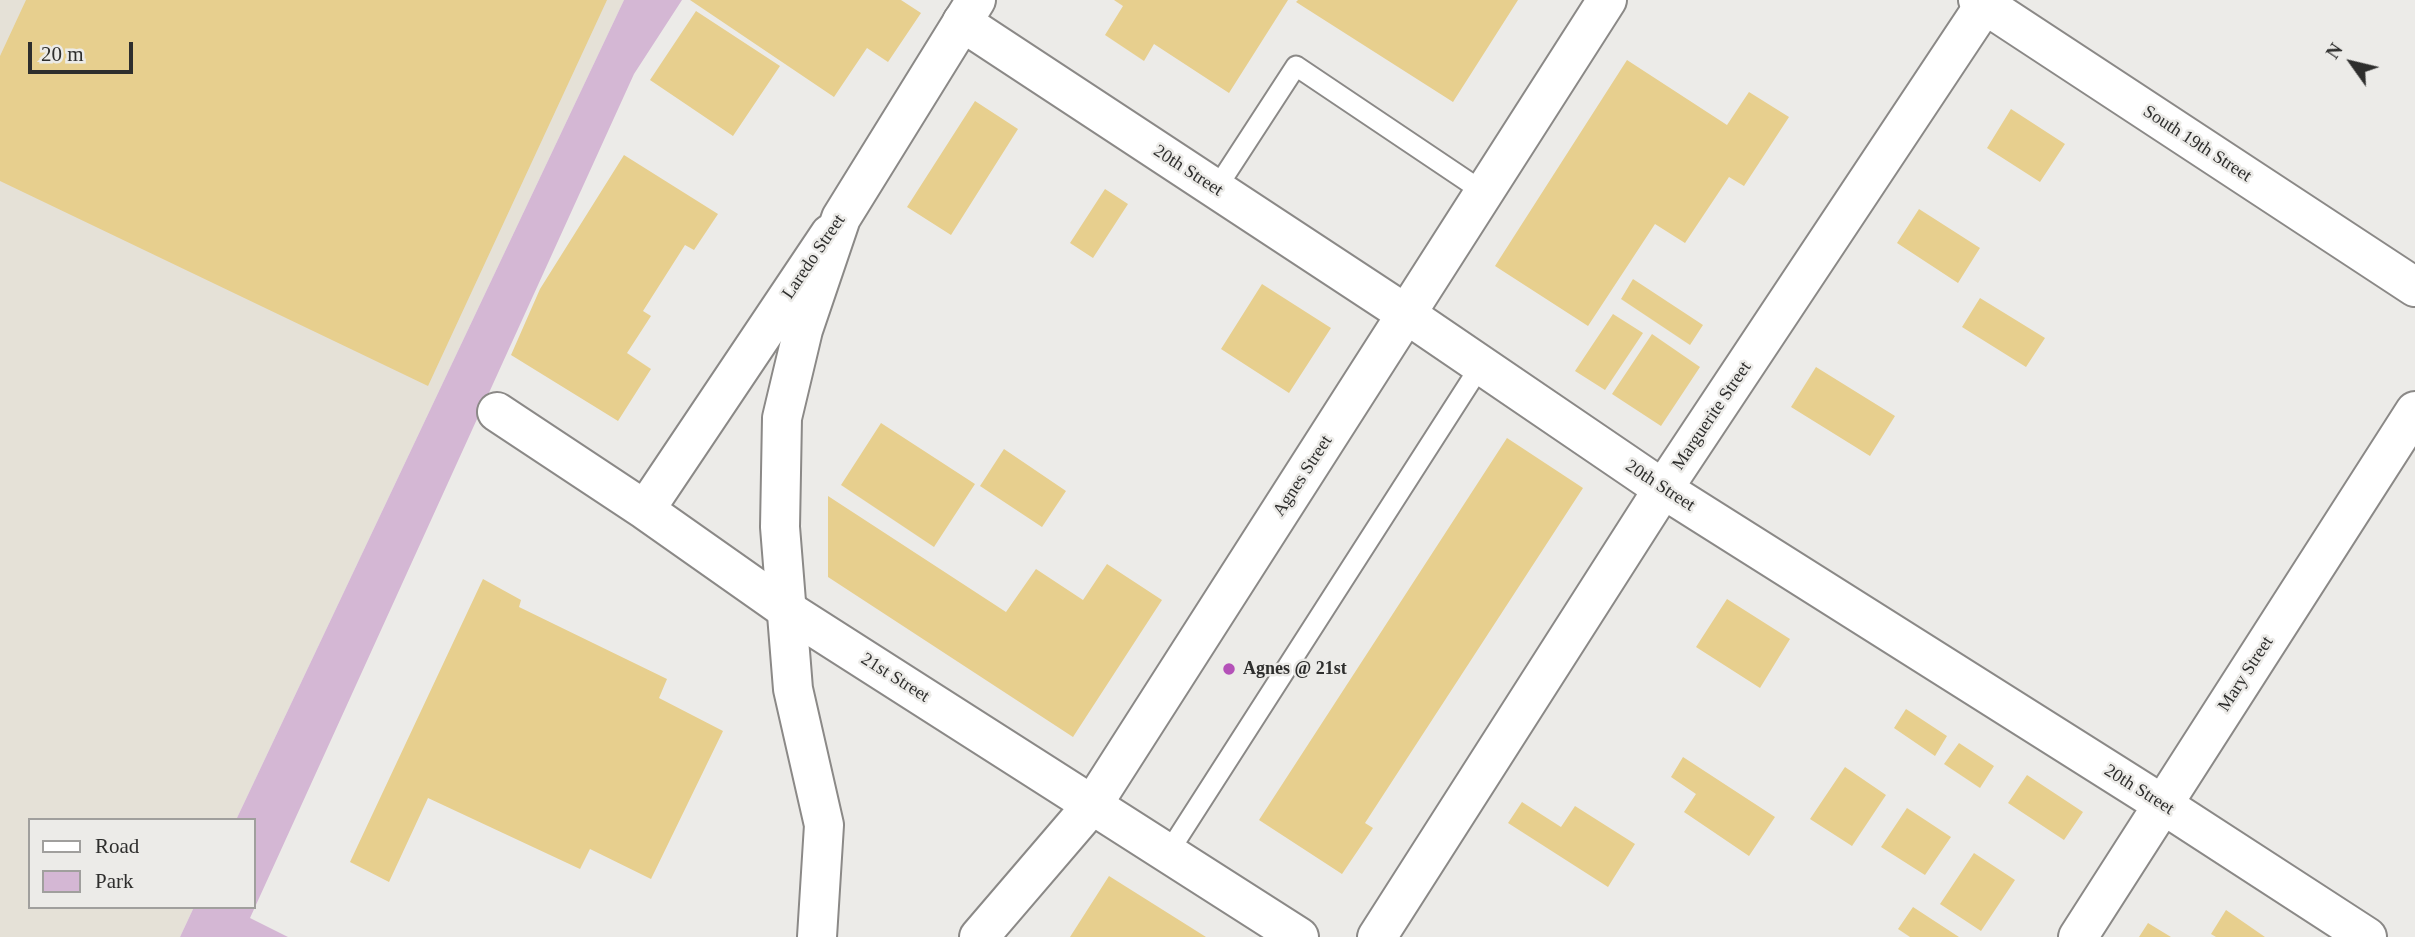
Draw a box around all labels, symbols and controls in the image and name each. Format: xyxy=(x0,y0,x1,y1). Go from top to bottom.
scale bar xyxy=(32,28,136,72)
north arrow xyxy=(2317,28,2387,98)
text: N xyxy=(2322,39,2347,63)
text: 20 m xyxy=(41,42,84,66)
street label: South 19th Street xyxy=(2139,101,2255,187)
street label: 20th Street xyxy=(1149,141,1227,201)
street label: Laredo Street xyxy=(778,211,850,303)
street label: Marguerite Street xyxy=(1668,358,1756,474)
street label: Agnes Street xyxy=(1269,431,1337,521)
street label: 20th Street xyxy=(1621,456,1699,516)
street label: Mary Street xyxy=(2214,632,2278,716)
street label: 21st Street xyxy=(857,649,933,707)
place label: Agnes @ 21st xyxy=(1243,658,1347,680)
marker: Agnes @ 21st xyxy=(1221,661,1237,677)
street label: 20th Street xyxy=(2100,760,2178,820)
legend xyxy=(28,818,256,909)
text: Road xyxy=(95,834,139,858)
text: Park xyxy=(95,869,134,893)

